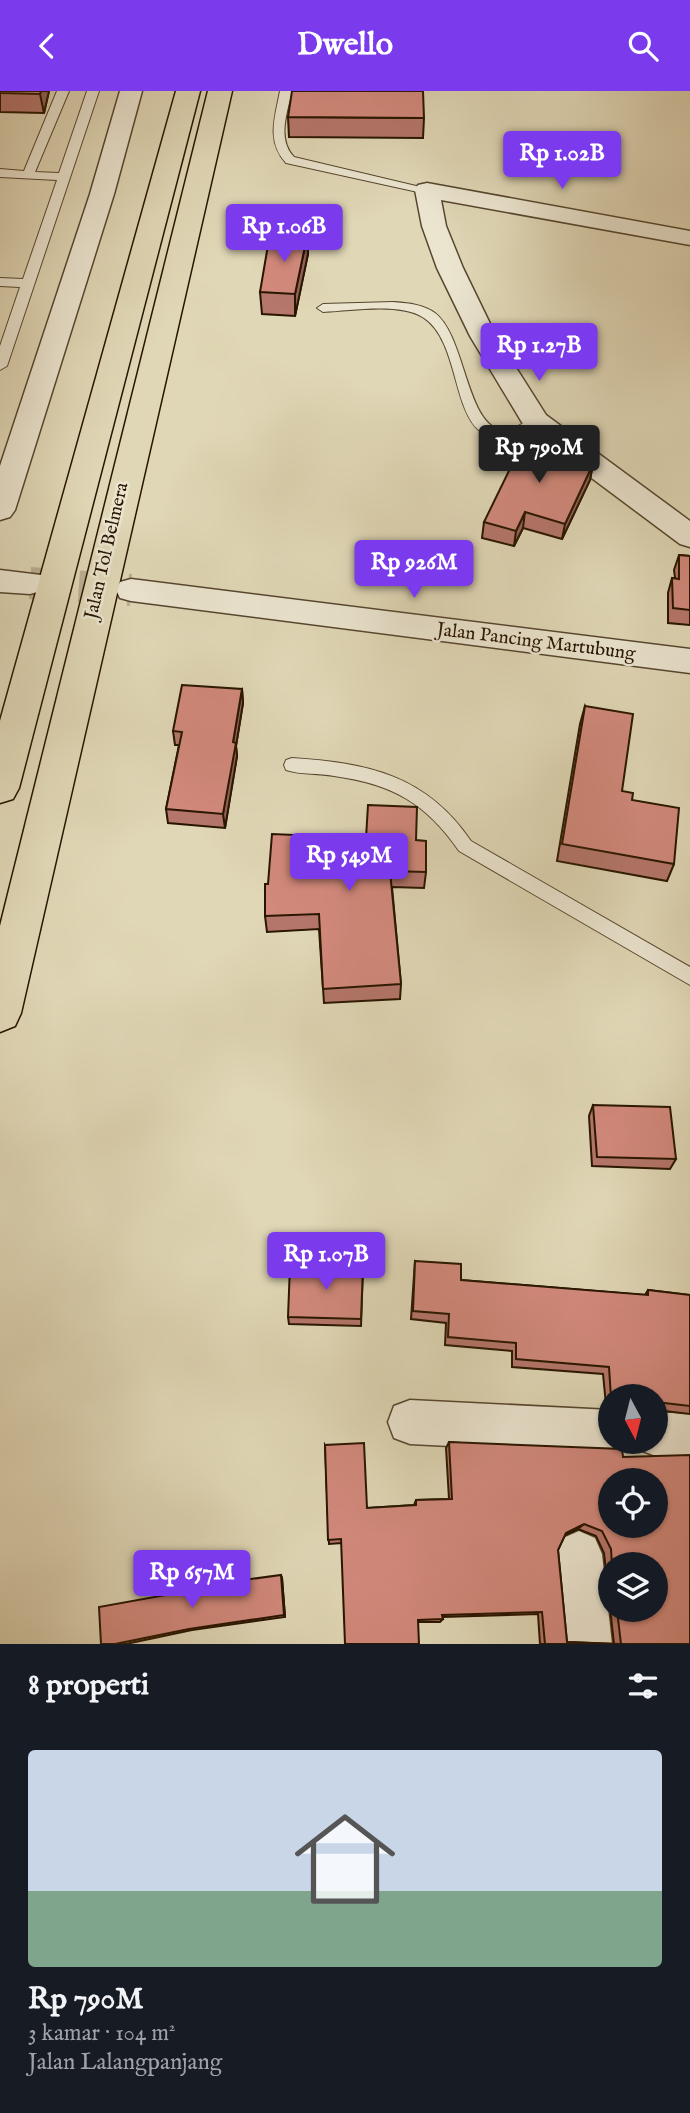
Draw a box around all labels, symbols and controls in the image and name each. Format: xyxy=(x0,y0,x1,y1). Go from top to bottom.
text: Dwello xyxy=(297,25,393,66)
icon: back xyxy=(28,27,66,65)
icon: search xyxy=(624,27,662,65)
pin: Rp 1.02B xyxy=(490,132,634,191)
text: Rp 1.02B xyxy=(519,139,605,168)
pin: Rp 1.06B xyxy=(212,205,356,264)
text: Rp 1.06B xyxy=(242,212,326,241)
pin: Rp 1.27B xyxy=(467,323,611,383)
text: Rp 1.27B xyxy=(497,331,581,360)
pin: Rp 790M xyxy=(474,425,604,485)
text: Rp 790M xyxy=(495,433,583,462)
street label: Jalan Tol Belmera xyxy=(79,479,135,624)
pin: Rp 926M xyxy=(349,540,479,600)
text: Rp 926M xyxy=(370,548,458,577)
street label: Jalan Pancing Martubung xyxy=(433,618,637,666)
pin: Rp 549M xyxy=(284,833,414,893)
text: Rp 549M xyxy=(306,841,392,870)
pin: Rp 1.07B xyxy=(254,1233,398,1292)
text: Rp 1.07B xyxy=(283,1240,369,1269)
north arrow xyxy=(598,1384,668,1454)
map controls xyxy=(598,1384,668,1622)
button: locate xyxy=(598,1468,668,1538)
pin: Rp 657M xyxy=(127,1551,257,1610)
button: layers xyxy=(598,1552,668,1622)
text: Rp 657M xyxy=(149,1558,235,1587)
text: 8 properti xyxy=(28,1667,149,1705)
icon: filters xyxy=(624,1667,662,1705)
icon: home xyxy=(282,1796,408,1922)
text: Rp 790M xyxy=(28,1981,144,2019)
text: 3 kamar · 104 m² xyxy=(28,2019,175,2048)
text: Jalan Lalangpanjang xyxy=(28,2048,222,2077)

